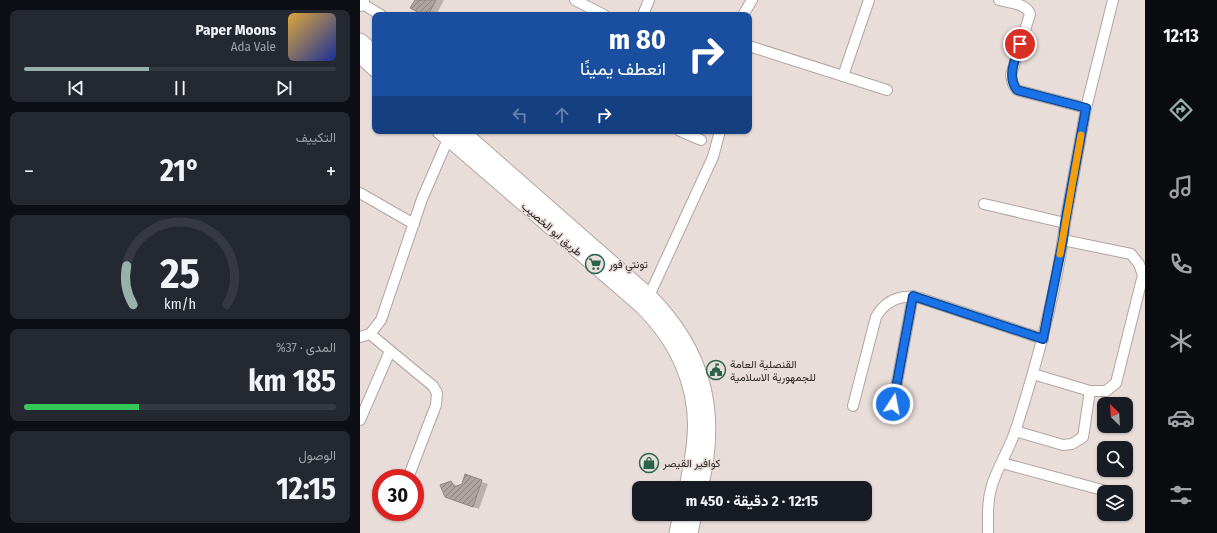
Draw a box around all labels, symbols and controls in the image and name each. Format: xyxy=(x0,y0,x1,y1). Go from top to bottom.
text: Paper Moons xyxy=(195,21,276,39)
text: 80 m xyxy=(609,23,666,56)
text: 12:13 xyxy=(1163,25,1199,47)
pin xyxy=(1003,27,1037,61)
icon: right xyxy=(680,28,732,80)
icon: arrive xyxy=(1009,33,1031,55)
text: Ada Vale xyxy=(231,39,276,54)
text: انعطف يمينًا xyxy=(580,58,666,80)
icon: previous xyxy=(65,77,87,99)
icon: pause xyxy=(169,77,191,99)
icon: next xyxy=(273,77,295,99)
icon: directions xyxy=(1167,96,1195,124)
icon: left xyxy=(509,104,531,126)
icon: ahead xyxy=(551,104,573,126)
icon: right xyxy=(593,104,615,126)
text: التكييف xyxy=(296,130,336,145)
text: 21° xyxy=(160,153,200,189)
text: − xyxy=(24,158,34,185)
text: + xyxy=(326,158,336,185)
icon: music xyxy=(1167,173,1195,201)
street label: طريق ابو الخصيب xyxy=(519,200,585,259)
text: 25 xyxy=(159,248,200,298)
icon: phone xyxy=(1167,250,1195,278)
supermarket icon: تونتي فور xyxy=(584,253,606,275)
place label: تونتي فور xyxy=(608,258,648,274)
text: km/h xyxy=(164,295,196,312)
icon: climate xyxy=(1167,327,1195,355)
text: المدى · 37% xyxy=(276,340,336,355)
place label: القنصلية العامة للجمهورية الاسلامية xyxy=(730,358,816,384)
public building icon: القنصلية العامة للجمهورية الاسلامية xyxy=(705,359,727,381)
text: 185 km xyxy=(248,363,336,399)
position arrow xyxy=(872,383,914,425)
north arrow xyxy=(1097,397,1133,433)
map controls xyxy=(1097,397,1133,521)
icon: car xyxy=(1167,404,1195,432)
button: search xyxy=(1097,441,1133,477)
text: الوصول xyxy=(298,448,336,463)
shop icon: كوافير القيصر xyxy=(638,452,660,474)
place label: كوافير القيصر xyxy=(662,457,721,470)
speed limit sign: 30 xyxy=(372,469,424,521)
text: 12:15 xyxy=(276,471,336,507)
icon: filters xyxy=(1167,481,1195,509)
button: layers xyxy=(1097,485,1133,521)
text: 12:15 · 2 دقيقة · 450 m xyxy=(686,492,818,510)

